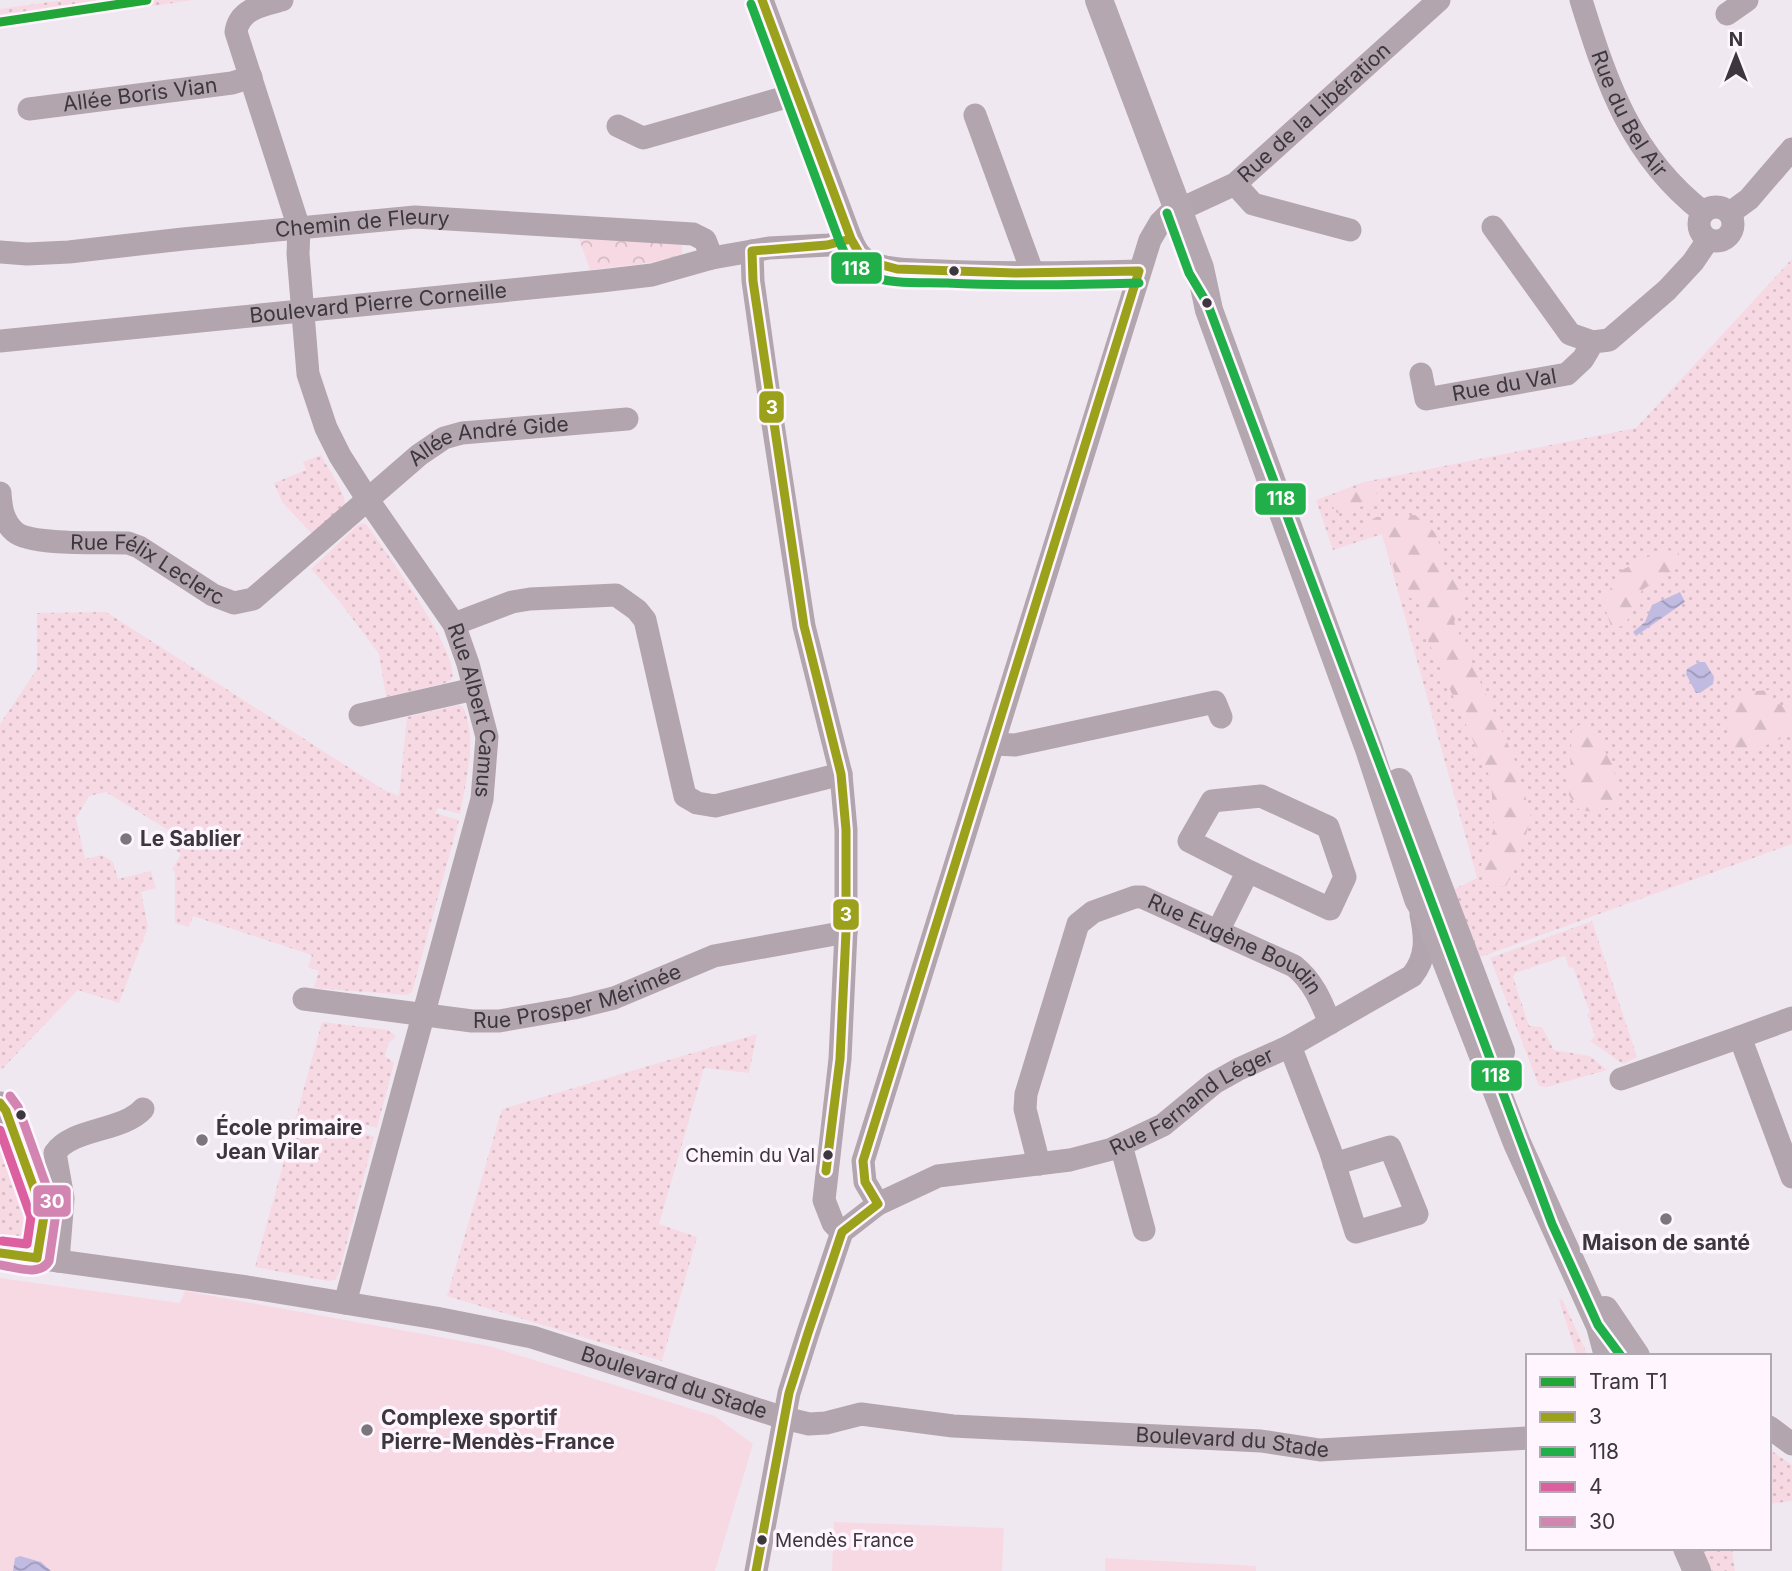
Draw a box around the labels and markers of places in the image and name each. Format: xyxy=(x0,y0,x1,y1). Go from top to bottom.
unlabelled marker xyxy=(947,264,961,278)
unlabelled marker xyxy=(1200,296,1214,310)
place label: Le Sablier xyxy=(140,826,241,851)
marker: Le Sablier xyxy=(118,831,134,847)
unlabelled marker xyxy=(14,1108,28,1122)
place label: École primaire Jean Vilar xyxy=(216,1114,362,1164)
marker: École primaire Jean Vilar xyxy=(194,1132,210,1148)
place label: Chemin du Val xyxy=(685,1144,815,1167)
marker: Chemin du Val xyxy=(821,1148,835,1162)
marker: Maison de santé xyxy=(1658,1211,1674,1227)
place label: Maison de santé xyxy=(1582,1230,1750,1255)
place label: Complexe sportif Pierre-Mendès-France xyxy=(381,1405,615,1454)
marker: Complexe sportif Pierre-Mendès-France xyxy=(359,1422,375,1438)
place label: Mendès France xyxy=(775,1529,914,1552)
marker: Mendès France xyxy=(755,1533,769,1547)

